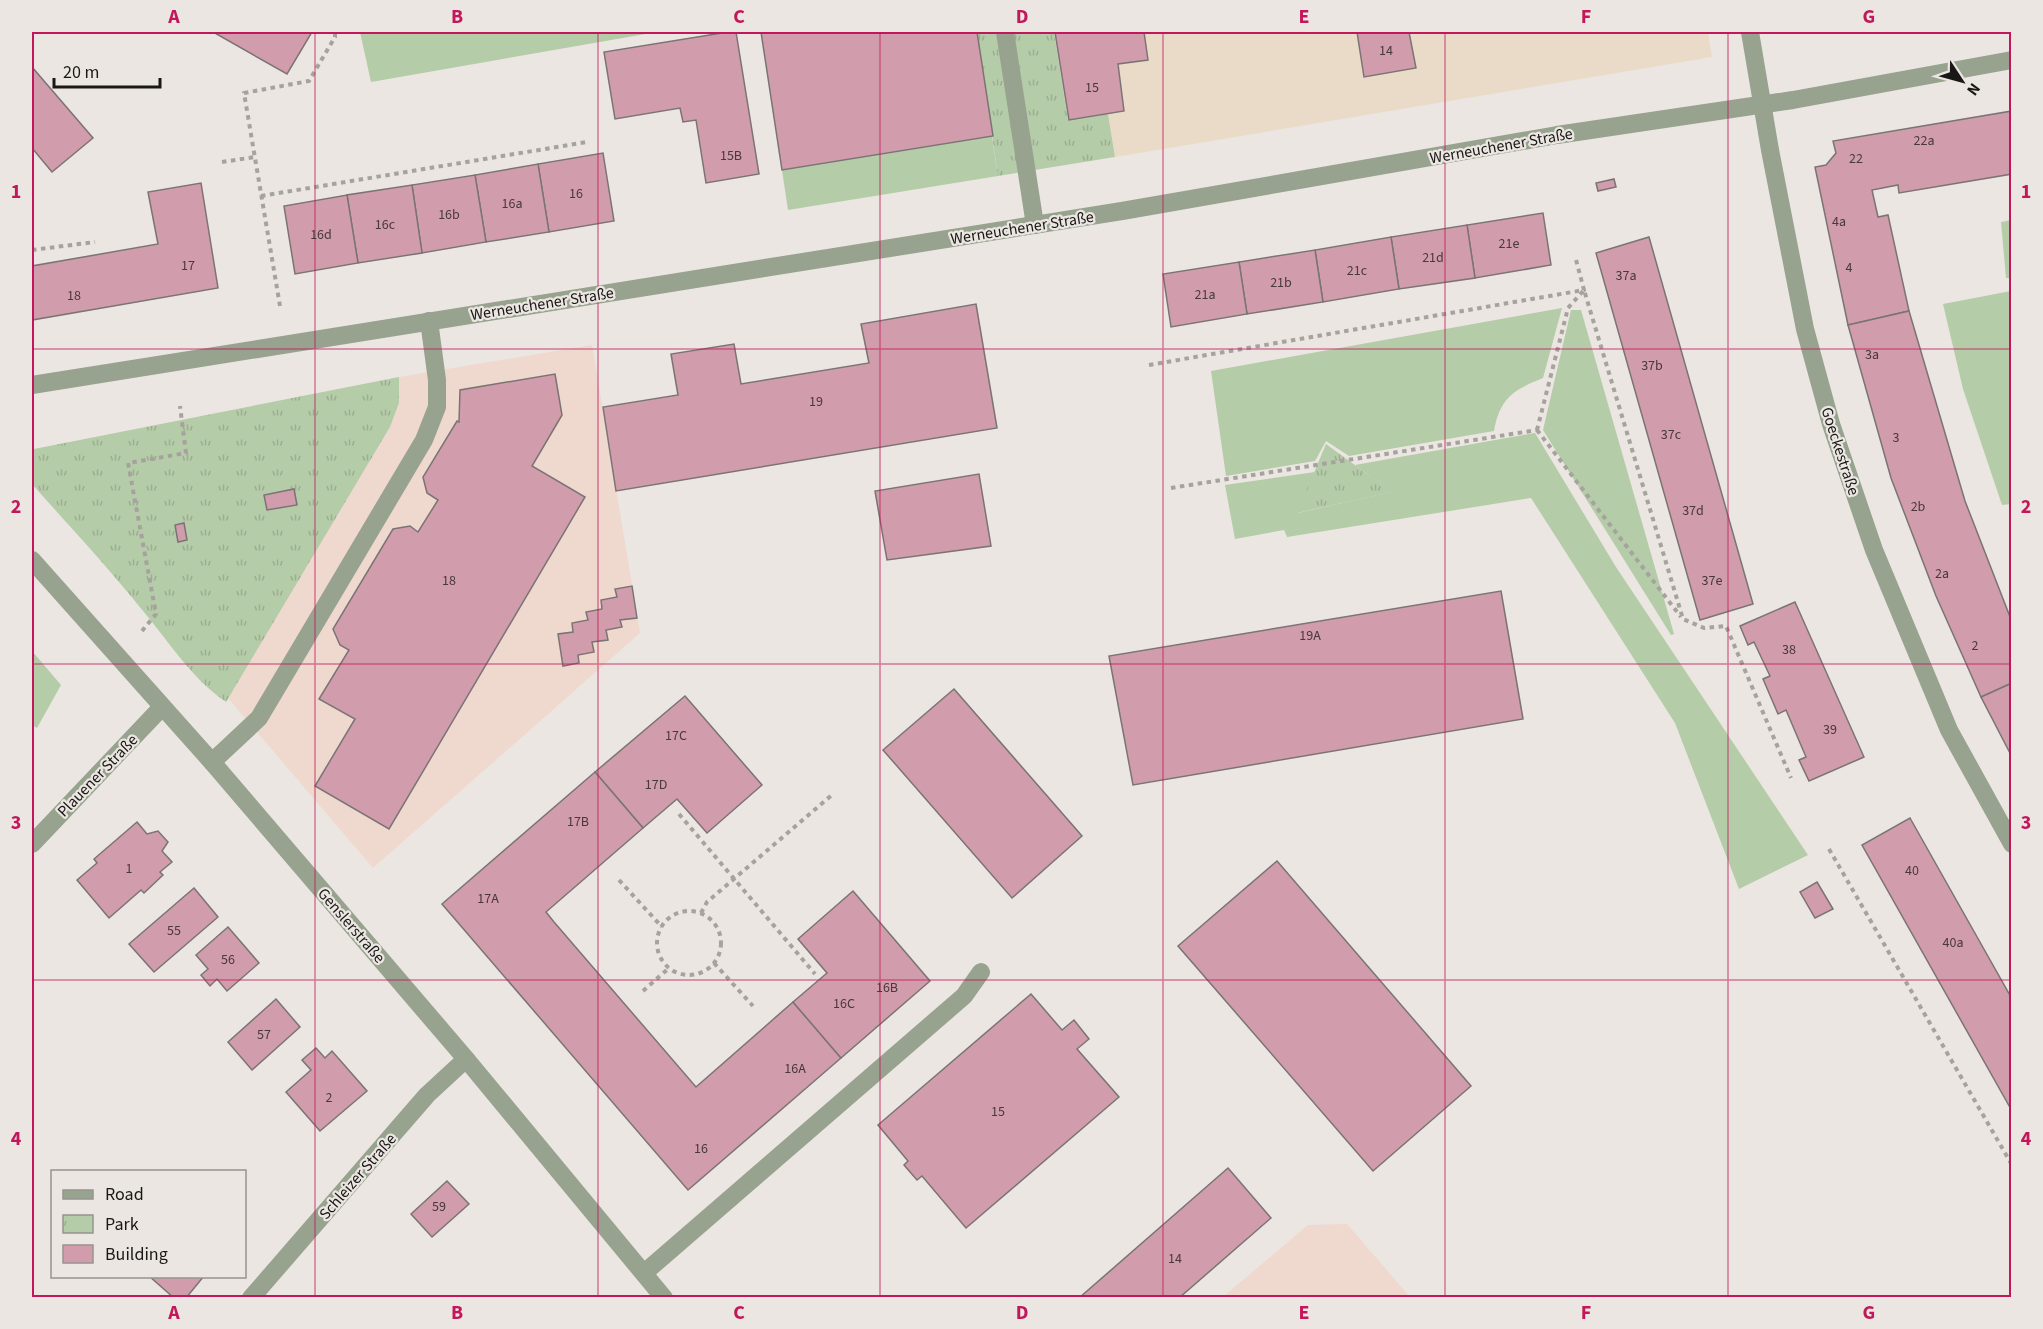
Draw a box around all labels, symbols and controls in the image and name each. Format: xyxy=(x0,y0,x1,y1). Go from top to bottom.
text: A xyxy=(167,3,180,31)
text: B xyxy=(451,3,463,31)
text: C xyxy=(733,3,745,31)
text: D xyxy=(1016,3,1028,31)
text: E xyxy=(1299,3,1309,31)
text: F xyxy=(1581,3,1591,31)
text: G xyxy=(1863,3,1875,31)
house number: 14 xyxy=(1379,41,1393,61)
scale bar xyxy=(54,51,160,89)
north arrow xyxy=(1932,51,1992,111)
text: 20 m xyxy=(63,60,99,85)
house number: 15 xyxy=(1085,78,1099,98)
text: N xyxy=(1961,78,1985,100)
street label: Werneuchener Straße xyxy=(1428,123,1574,169)
house number: 22a xyxy=(1914,131,1934,151)
house number: 15B xyxy=(720,146,742,166)
house number: 22 xyxy=(1849,149,1863,169)
text: 1 xyxy=(11,178,21,206)
text: 1 xyxy=(2021,178,2031,206)
house number: 16 xyxy=(569,184,583,204)
house number: 16a xyxy=(502,194,522,214)
house number: 16b xyxy=(438,205,460,225)
street label: Werneuchener Straße xyxy=(949,206,1095,250)
house number: 4a xyxy=(1832,212,1846,232)
house number: 16c xyxy=(375,215,396,235)
house number: 16d xyxy=(310,225,332,245)
house number: 21e xyxy=(1499,234,1519,254)
house number: 21d xyxy=(1422,248,1444,268)
house number: 17 xyxy=(181,256,195,276)
house number: 4 xyxy=(1846,258,1853,278)
house number: 21c xyxy=(1347,261,1368,281)
house number: 37a xyxy=(1616,266,1636,286)
house number: 21b xyxy=(1270,273,1292,293)
street label: Werneuchener Straße xyxy=(469,282,615,326)
house number: 21a xyxy=(1195,285,1215,305)
house number: 18 xyxy=(67,286,81,306)
house number: 3a xyxy=(1865,345,1879,365)
house number: 37b xyxy=(1641,356,1663,376)
house number: 19 xyxy=(809,392,823,412)
street label: Goeckestraße xyxy=(1815,404,1865,498)
house number: 37c xyxy=(1661,425,1682,445)
house number: 3 xyxy=(1893,428,1900,448)
text: 2 xyxy=(11,493,21,521)
text: 2 xyxy=(2021,493,2031,521)
house number: 2b xyxy=(1911,497,1926,517)
house number: 37d xyxy=(1682,501,1704,521)
house number: 2a xyxy=(1935,564,1949,584)
house number: 18 xyxy=(442,571,456,591)
house number: 37e xyxy=(1702,571,1722,591)
house number: 19A xyxy=(1299,626,1321,646)
house number: 2 xyxy=(1972,636,1979,656)
house number: 38 xyxy=(1782,640,1796,660)
house number: 39 xyxy=(1823,720,1837,740)
house number: 17C xyxy=(665,726,687,746)
street label: Plauener Straße xyxy=(53,729,143,822)
house number: 17D xyxy=(645,775,667,795)
text: 3 xyxy=(11,809,21,837)
text: 3 xyxy=(2021,809,2031,837)
house number: 17B xyxy=(567,812,589,832)
house number: 1 xyxy=(126,859,133,879)
house number: 40 xyxy=(1905,861,1919,881)
street label: Genslerstraße xyxy=(312,883,390,968)
house number: 17A xyxy=(477,889,499,909)
house number: 55 xyxy=(167,921,181,941)
house number: 40a xyxy=(1943,933,1963,953)
house number: 56 xyxy=(221,950,235,970)
house number: 16B xyxy=(876,978,898,998)
house number: 16C xyxy=(833,994,855,1014)
house number: 57 xyxy=(257,1025,271,1045)
house number: 16A xyxy=(784,1059,806,1079)
house number: 2 xyxy=(326,1088,333,1108)
house number: 15 xyxy=(991,1102,1005,1122)
text: 4 xyxy=(11,1125,22,1153)
text: 4 xyxy=(2021,1125,2032,1153)
street label: Schleizer Straße xyxy=(314,1129,401,1225)
house number: 16 xyxy=(694,1139,708,1159)
legend xyxy=(51,1170,246,1278)
text: Road xyxy=(105,1182,144,1207)
house number: 59 xyxy=(432,1197,446,1217)
text: Park xyxy=(105,1212,139,1237)
text: Building xyxy=(105,1242,168,1267)
house number: 14 xyxy=(1168,1249,1182,1269)
text: A xyxy=(167,1299,180,1327)
text: B xyxy=(451,1299,463,1327)
text: C xyxy=(733,1299,745,1327)
text: D xyxy=(1016,1299,1028,1327)
text: E xyxy=(1299,1299,1309,1327)
text: F xyxy=(1581,1299,1591,1327)
text: G xyxy=(1863,1299,1875,1327)

